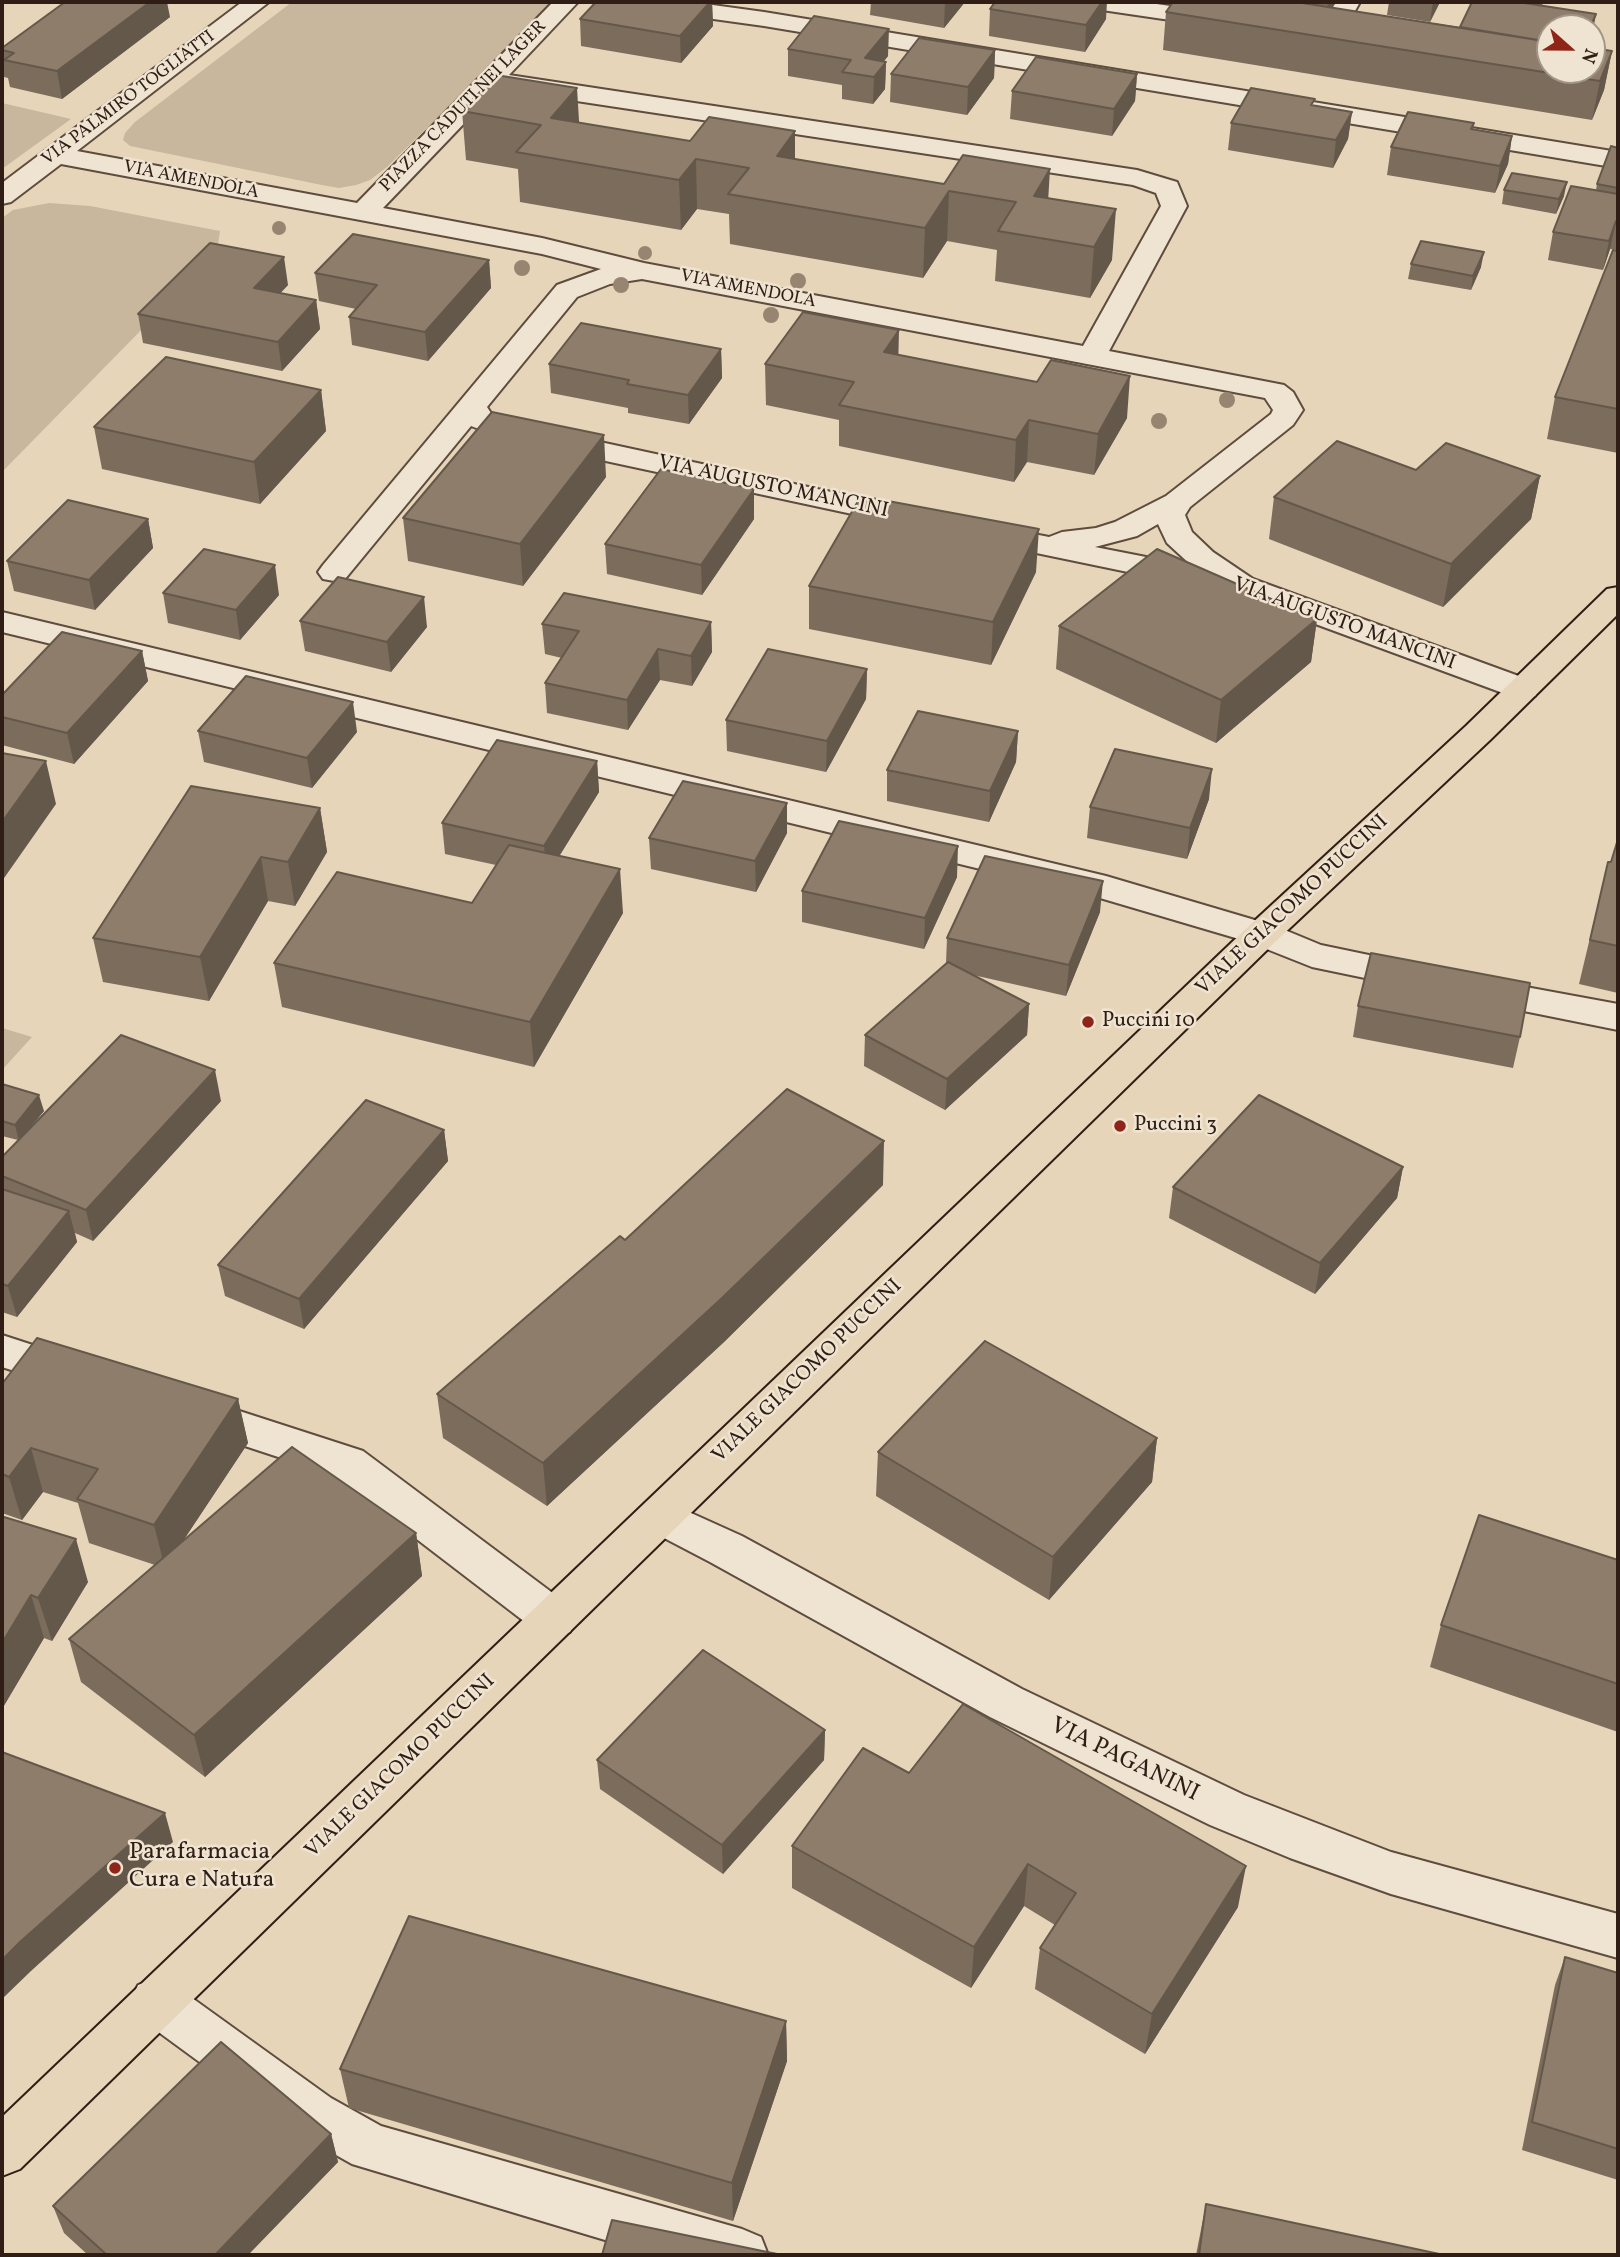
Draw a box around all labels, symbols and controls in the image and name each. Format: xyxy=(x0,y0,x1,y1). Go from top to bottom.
north arrow xyxy=(1536,14,1606,84)
street label: PIAZZA CADUTI NEI LAGER xyxy=(376,17,552,197)
street label: VIA PALMIRO TOGLIATTI xyxy=(38,27,220,171)
text: N xyxy=(1574,45,1603,67)
street label: VIA AMENDOLA xyxy=(121,157,261,205)
street label: VIA AMENDOLA xyxy=(678,266,818,314)
street label: VIA AUGUSTO MANCINI xyxy=(655,451,891,525)
street label: VIA AUGUSTO MANCINI xyxy=(1229,573,1459,677)
street label: VIALE GIACOMO PUCCINI xyxy=(1192,810,1394,1002)
place label: Puccini 10 xyxy=(1102,1009,1195,1035)
marker: Puccini 10 xyxy=(1080,1014,1096,1030)
place label: Puccini 3 xyxy=(1134,1113,1217,1139)
marker: Puccini 3 xyxy=(1112,1118,1128,1134)
street label: VIALE GIACOMO PUCCINI xyxy=(708,1275,908,1469)
street label: VIALE GIACOMO PUCCINI xyxy=(301,1670,501,1864)
street label: VIA PAGANINI xyxy=(1045,1713,1203,1809)
place label: Parafarmacia Cura e Natura xyxy=(129,1840,275,1896)
marker: Parafarmacia Cura e Natura xyxy=(107,1860,123,1876)

